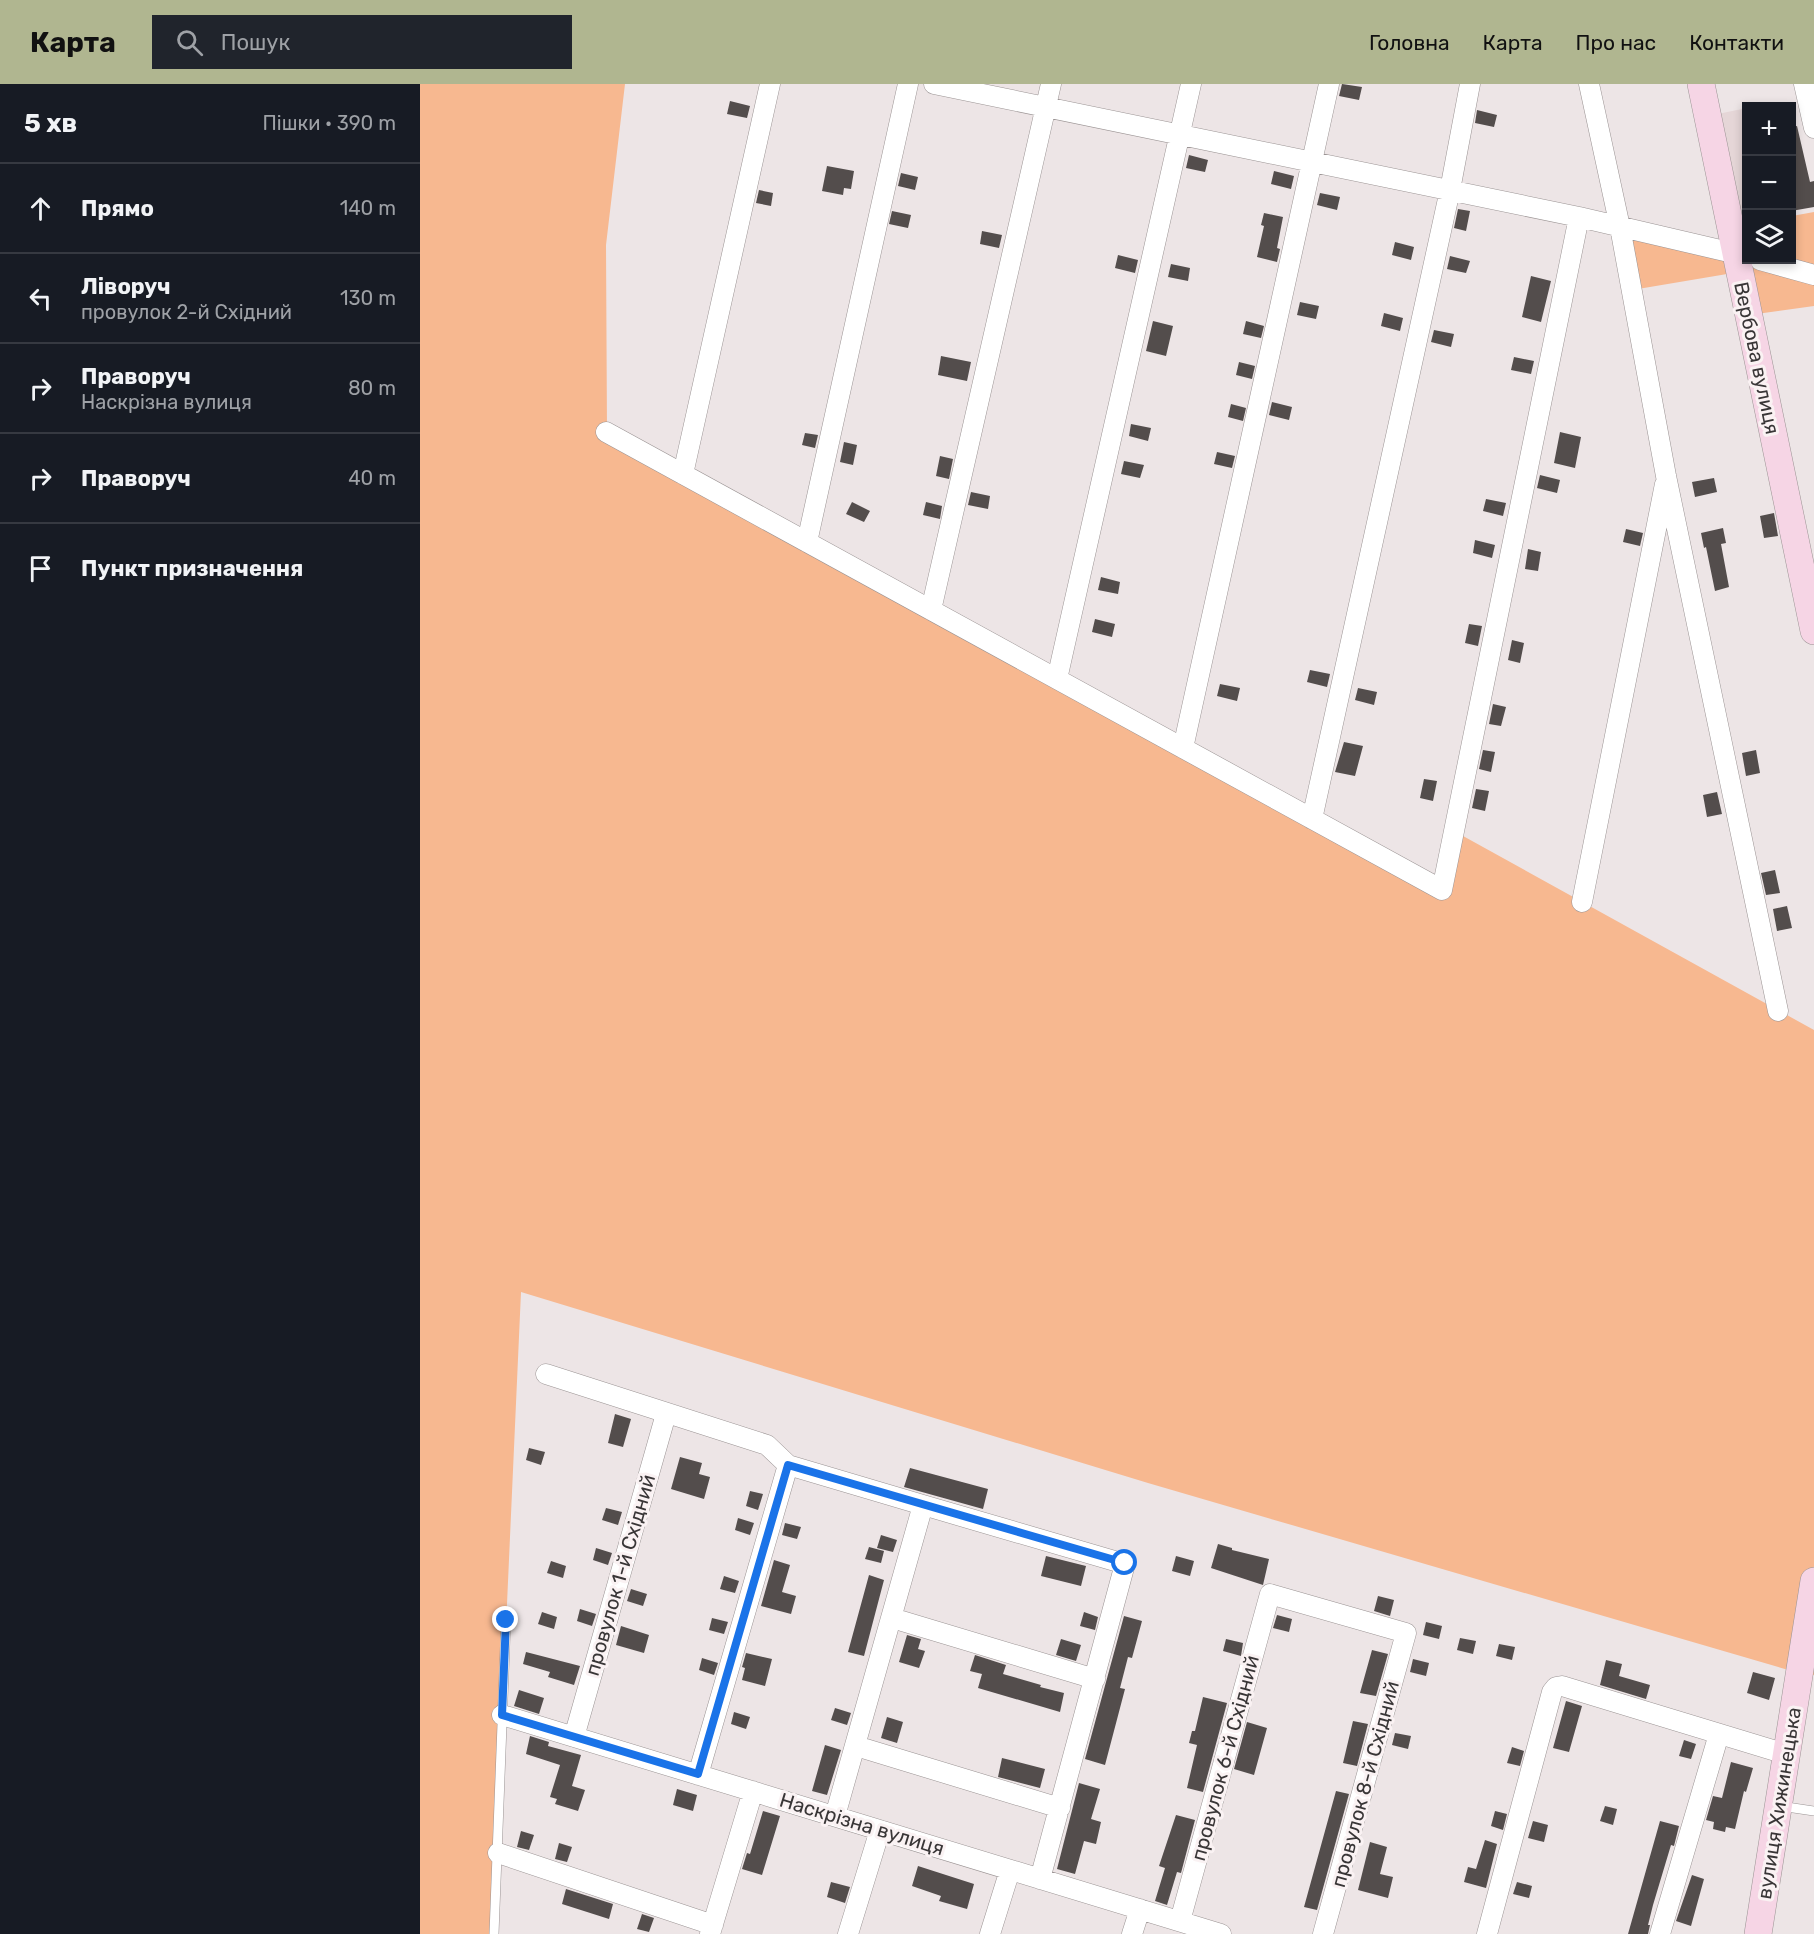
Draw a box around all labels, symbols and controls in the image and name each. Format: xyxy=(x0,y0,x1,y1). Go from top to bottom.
search box xyxy=(152,15,572,69)
text: Карта xyxy=(30,26,116,59)
icon: search xyxy=(173,26,206,59)
text: Пошук xyxy=(221,29,290,56)
text: Головна xyxy=(1369,30,1450,55)
text: Карта xyxy=(1483,30,1543,55)
text: Про нас xyxy=(1576,30,1656,55)
text: Контакти xyxy=(1689,30,1784,55)
map controls xyxy=(1742,102,1796,264)
button: + xyxy=(1742,102,1796,156)
text: 5 хв xyxy=(24,108,77,139)
text: Пішки · 390 m xyxy=(263,111,396,135)
button: − xyxy=(1742,156,1796,210)
icon: ahead xyxy=(24,192,57,225)
text: Прямо xyxy=(81,195,154,222)
text: 140 m xyxy=(340,196,396,220)
button: layers xyxy=(1742,210,1796,264)
text: Ліворуч xyxy=(81,273,171,300)
street label: Вербова вулиця xyxy=(1729,280,1785,436)
icon: left xyxy=(24,282,57,315)
text: 130 m xyxy=(340,286,396,310)
text: провулок 2-й Східний xyxy=(81,300,292,324)
text: Праворуч xyxy=(81,363,191,390)
icon: right xyxy=(24,372,57,405)
text: 80 m xyxy=(348,376,396,400)
text: Наскрізна вулиця xyxy=(81,390,252,414)
icon: right xyxy=(24,462,57,495)
text: Праворуч xyxy=(81,465,191,492)
text: 40 m xyxy=(348,466,396,490)
icon: arrive xyxy=(24,552,57,585)
text: Пункт призначення xyxy=(81,555,303,582)
street label: провулок 1-й Східний xyxy=(580,1472,660,1678)
route start xyxy=(1111,1549,1137,1575)
route end xyxy=(492,1606,518,1632)
street label: провулок 6-й Східний xyxy=(1186,1653,1264,1863)
street label: провулок 8-й Східний xyxy=(1326,1678,1404,1890)
street label: вулиця Хижинецька xyxy=(1752,1705,1806,1901)
street label: Наскрізна вулиця xyxy=(777,1788,947,1860)

